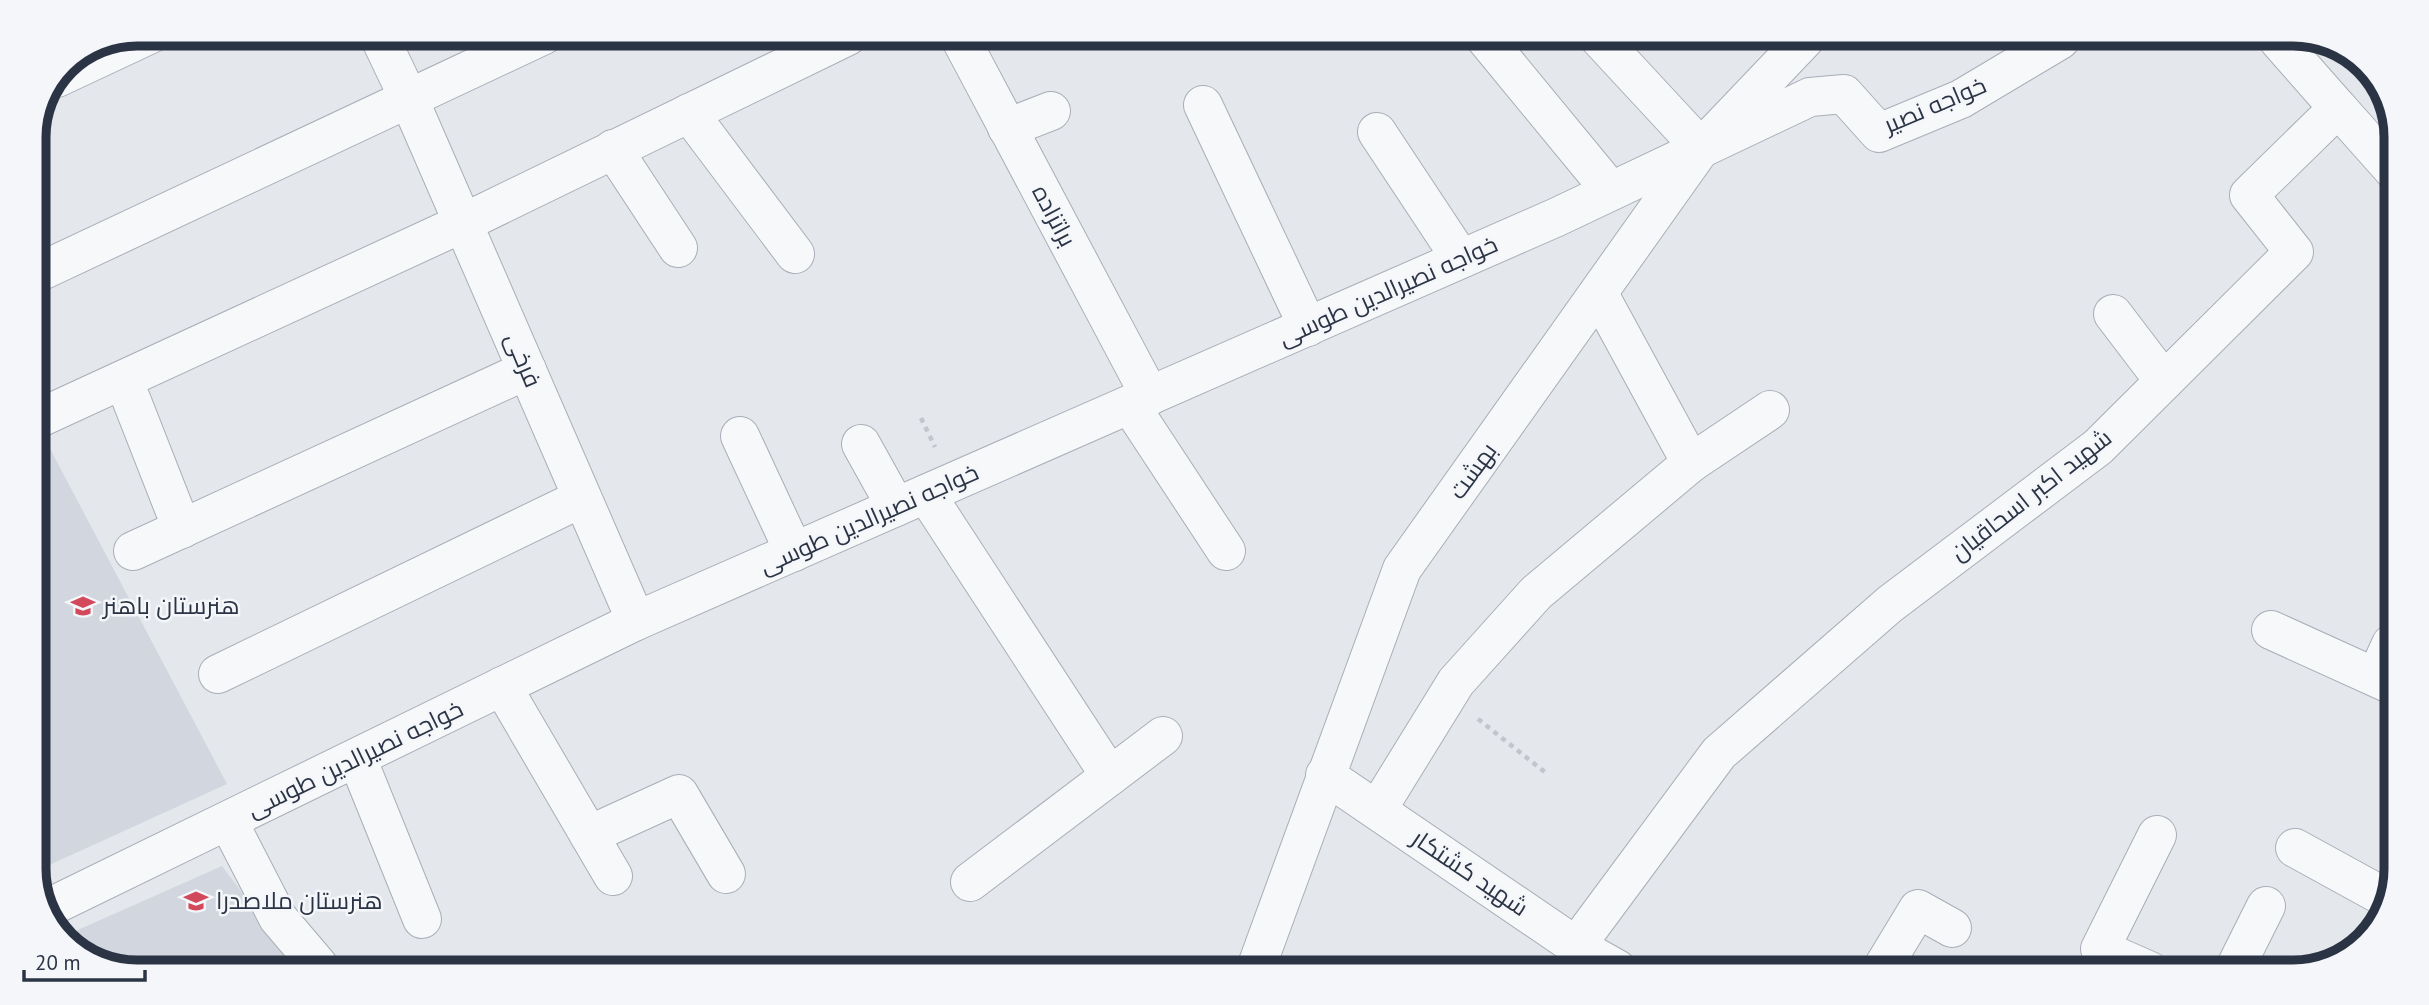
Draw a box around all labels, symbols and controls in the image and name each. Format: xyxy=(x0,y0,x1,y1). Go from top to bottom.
street label: خواجه نصیر xyxy=(1877,69,1991,141)
street label: براتزاده xyxy=(1025,179,1084,252)
street label: خواجه نصیرالدین طوسی xyxy=(1273,228,1502,353)
street label: فرخی xyxy=(498,328,549,392)
street label: شهید اکبر اسحاقیان xyxy=(1944,422,2118,567)
street label: بهشت xyxy=(1442,436,1504,505)
street label: خواجه نصیرالدین طوسی xyxy=(754,456,983,581)
place label: هنرستان باهنر xyxy=(101,590,240,621)
school or university icon: هنرستان باهنر xyxy=(69,592,97,620)
street label: خواجه نصیرالدین طوسی xyxy=(242,693,468,824)
street label: شهید کشتکار xyxy=(1404,821,1534,923)
place label: هنرستان ملاصدرا xyxy=(216,885,383,916)
school or university icon: هنرستان ملاصدرا xyxy=(182,887,210,915)
scale bar xyxy=(24,939,145,983)
text: 20 m xyxy=(35,949,81,976)

